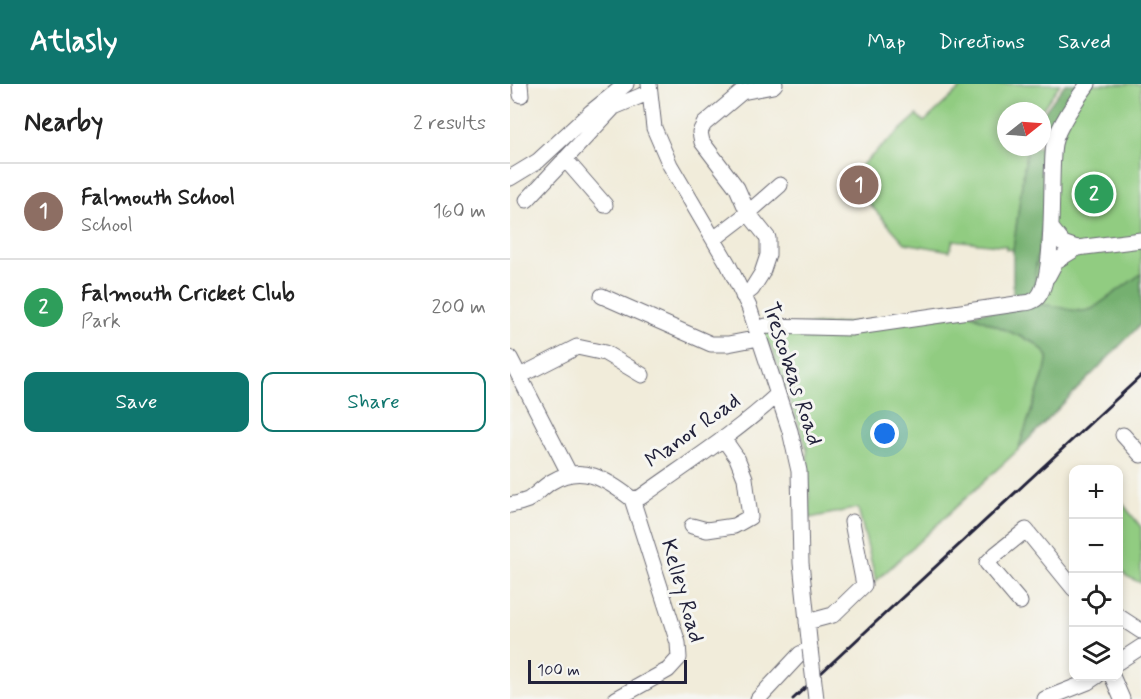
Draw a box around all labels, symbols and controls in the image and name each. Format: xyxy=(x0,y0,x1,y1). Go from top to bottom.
text: Atlasly xyxy=(30,24,118,61)
text: Map xyxy=(867,28,906,56)
text: Directions xyxy=(939,28,1025,56)
text: Saved xyxy=(1058,28,1111,56)
north arrow xyxy=(997,102,1051,156)
text: Nearby xyxy=(24,106,103,140)
text: 2 results xyxy=(413,110,486,137)
pin: 1 xyxy=(840,162,878,208)
pin: 2 xyxy=(1074,172,1114,216)
text: Falmouth School xyxy=(81,184,235,212)
text: 1 xyxy=(39,198,48,225)
text: 160 m xyxy=(433,198,486,225)
text: School xyxy=(81,212,133,239)
text: Falmouth Cricket Club xyxy=(81,280,295,308)
text: 2 xyxy=(39,294,48,321)
text: 200 m xyxy=(431,294,486,321)
street label: Trescobeas Road xyxy=(756,299,828,449)
text: Park xyxy=(81,308,121,335)
button: Save xyxy=(24,372,249,432)
button: Share xyxy=(261,372,486,432)
street label: Manor Road xyxy=(640,387,746,475)
your location xyxy=(870,419,899,448)
map controls xyxy=(1069,465,1123,681)
button: + xyxy=(1069,465,1123,519)
button: − xyxy=(1069,519,1123,573)
street label: Kelley Road xyxy=(654,536,710,646)
button: locate xyxy=(1069,573,1123,627)
button: layers xyxy=(1069,627,1123,681)
scale bar xyxy=(528,657,687,684)
text: 100 m xyxy=(537,660,580,681)

